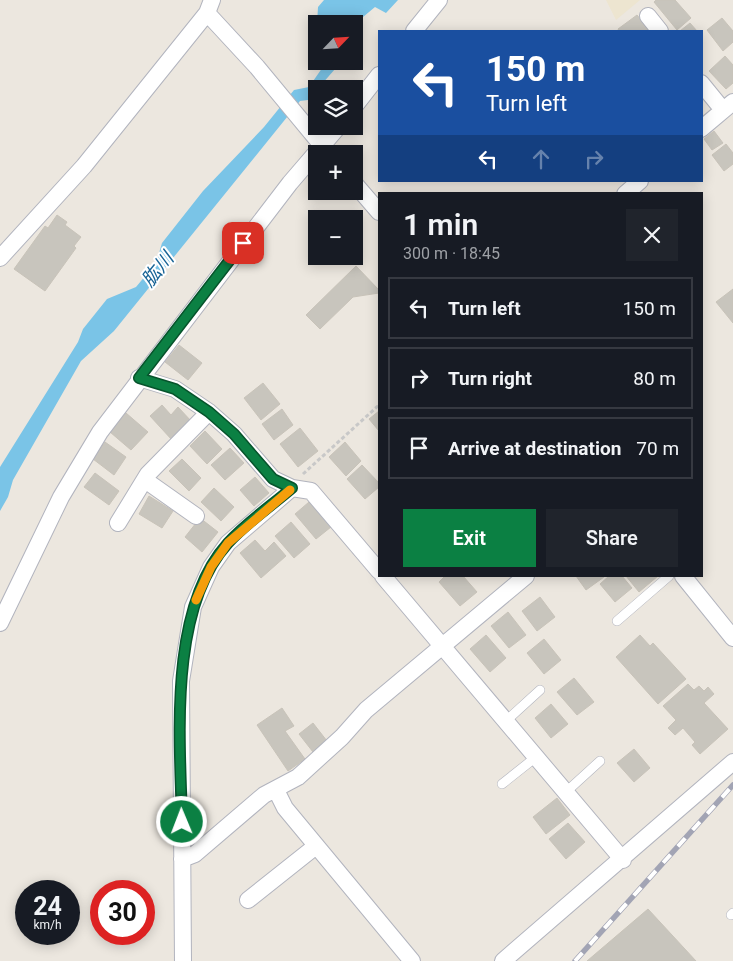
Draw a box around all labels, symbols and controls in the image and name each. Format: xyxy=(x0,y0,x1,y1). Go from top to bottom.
north arrow xyxy=(308,15,362,70)
map controls xyxy=(308,15,363,265)
text: 150 m xyxy=(486,49,585,90)
icon: left xyxy=(403,50,468,115)
button: layers xyxy=(308,80,363,135)
text: Turn left xyxy=(486,91,567,116)
button: + xyxy=(308,145,363,200)
icon: left xyxy=(474,145,502,173)
icon: ahead xyxy=(527,145,555,173)
icon: right xyxy=(580,145,608,173)
text: 1 min xyxy=(403,207,478,242)
button: close xyxy=(626,209,678,261)
button: − xyxy=(308,210,363,265)
pin xyxy=(222,222,264,264)
icon: arrive xyxy=(229,229,257,257)
text: 300 m · 18:45 xyxy=(403,244,500,263)
water label: 肱川 xyxy=(136,246,180,291)
icon: left xyxy=(405,294,433,322)
text: Turn left xyxy=(448,297,521,320)
text: 150 m xyxy=(623,297,676,320)
icon: right xyxy=(405,364,433,392)
text: Turn right xyxy=(448,367,532,390)
text: 80 m xyxy=(633,367,676,390)
icon: arrive xyxy=(405,434,433,462)
text: Arrive at destination xyxy=(448,437,621,460)
text: 70 m xyxy=(636,437,679,460)
button: Exit xyxy=(403,509,536,567)
button: Share xyxy=(546,509,678,567)
position arrow xyxy=(155,795,207,847)
speed limit sign: 30 xyxy=(90,880,155,945)
text: 24 xyxy=(33,892,62,921)
text: km/h xyxy=(33,918,62,932)

